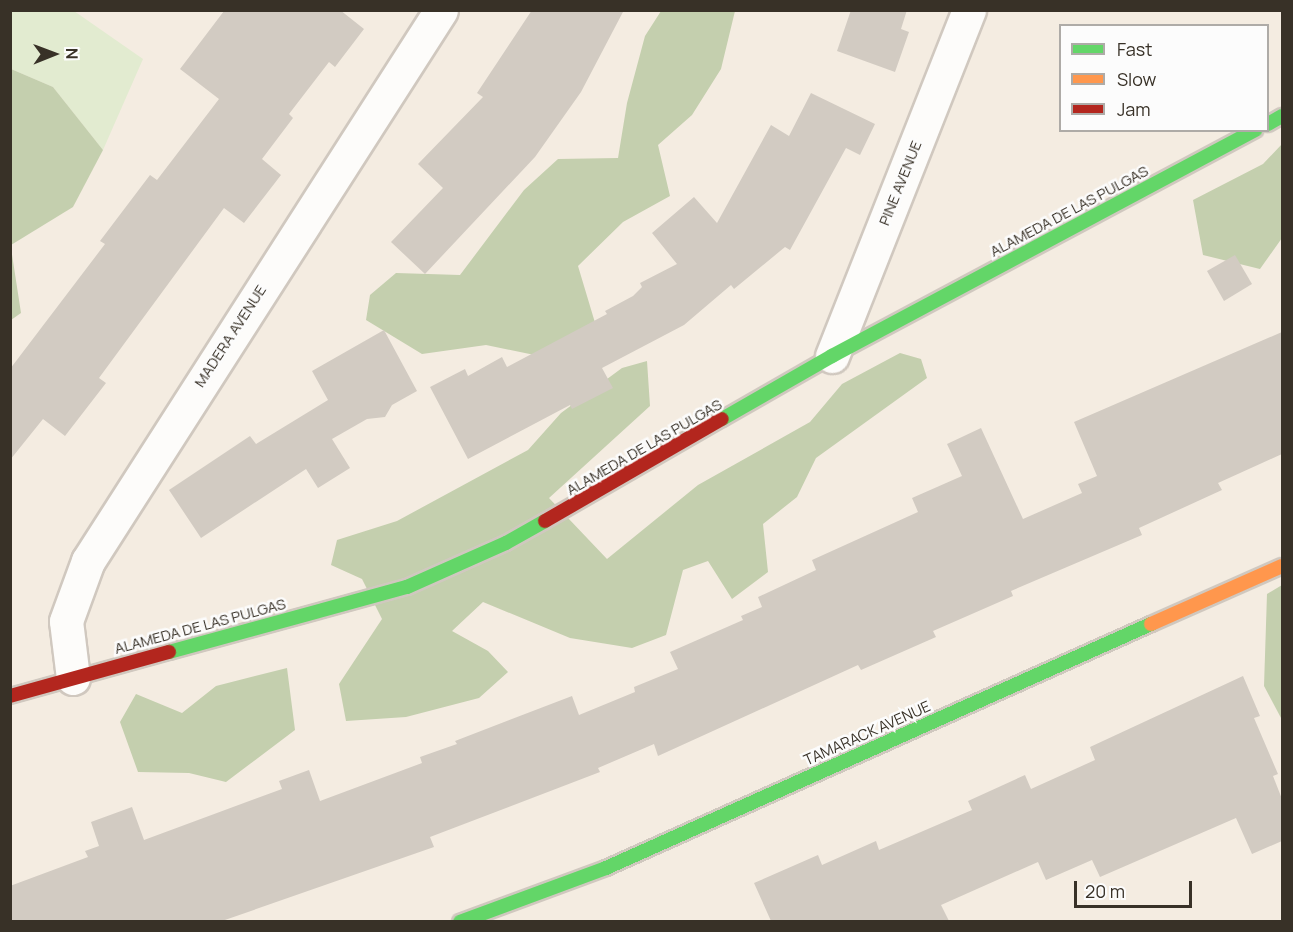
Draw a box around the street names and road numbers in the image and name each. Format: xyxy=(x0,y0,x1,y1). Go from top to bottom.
street label: PINE AVENUE xyxy=(875,138,925,228)
street label: ALAMEDA DE LAS PULGAS xyxy=(987,162,1151,260)
street label: MADERA AVENUE xyxy=(190,282,270,390)
street label: ALAMEDA DE LAS PULGAS xyxy=(563,395,725,499)
street label: ALAMEDA DE LAS PULGAS xyxy=(112,594,288,658)
street label: TAMARACK AVENUE xyxy=(801,697,933,769)

